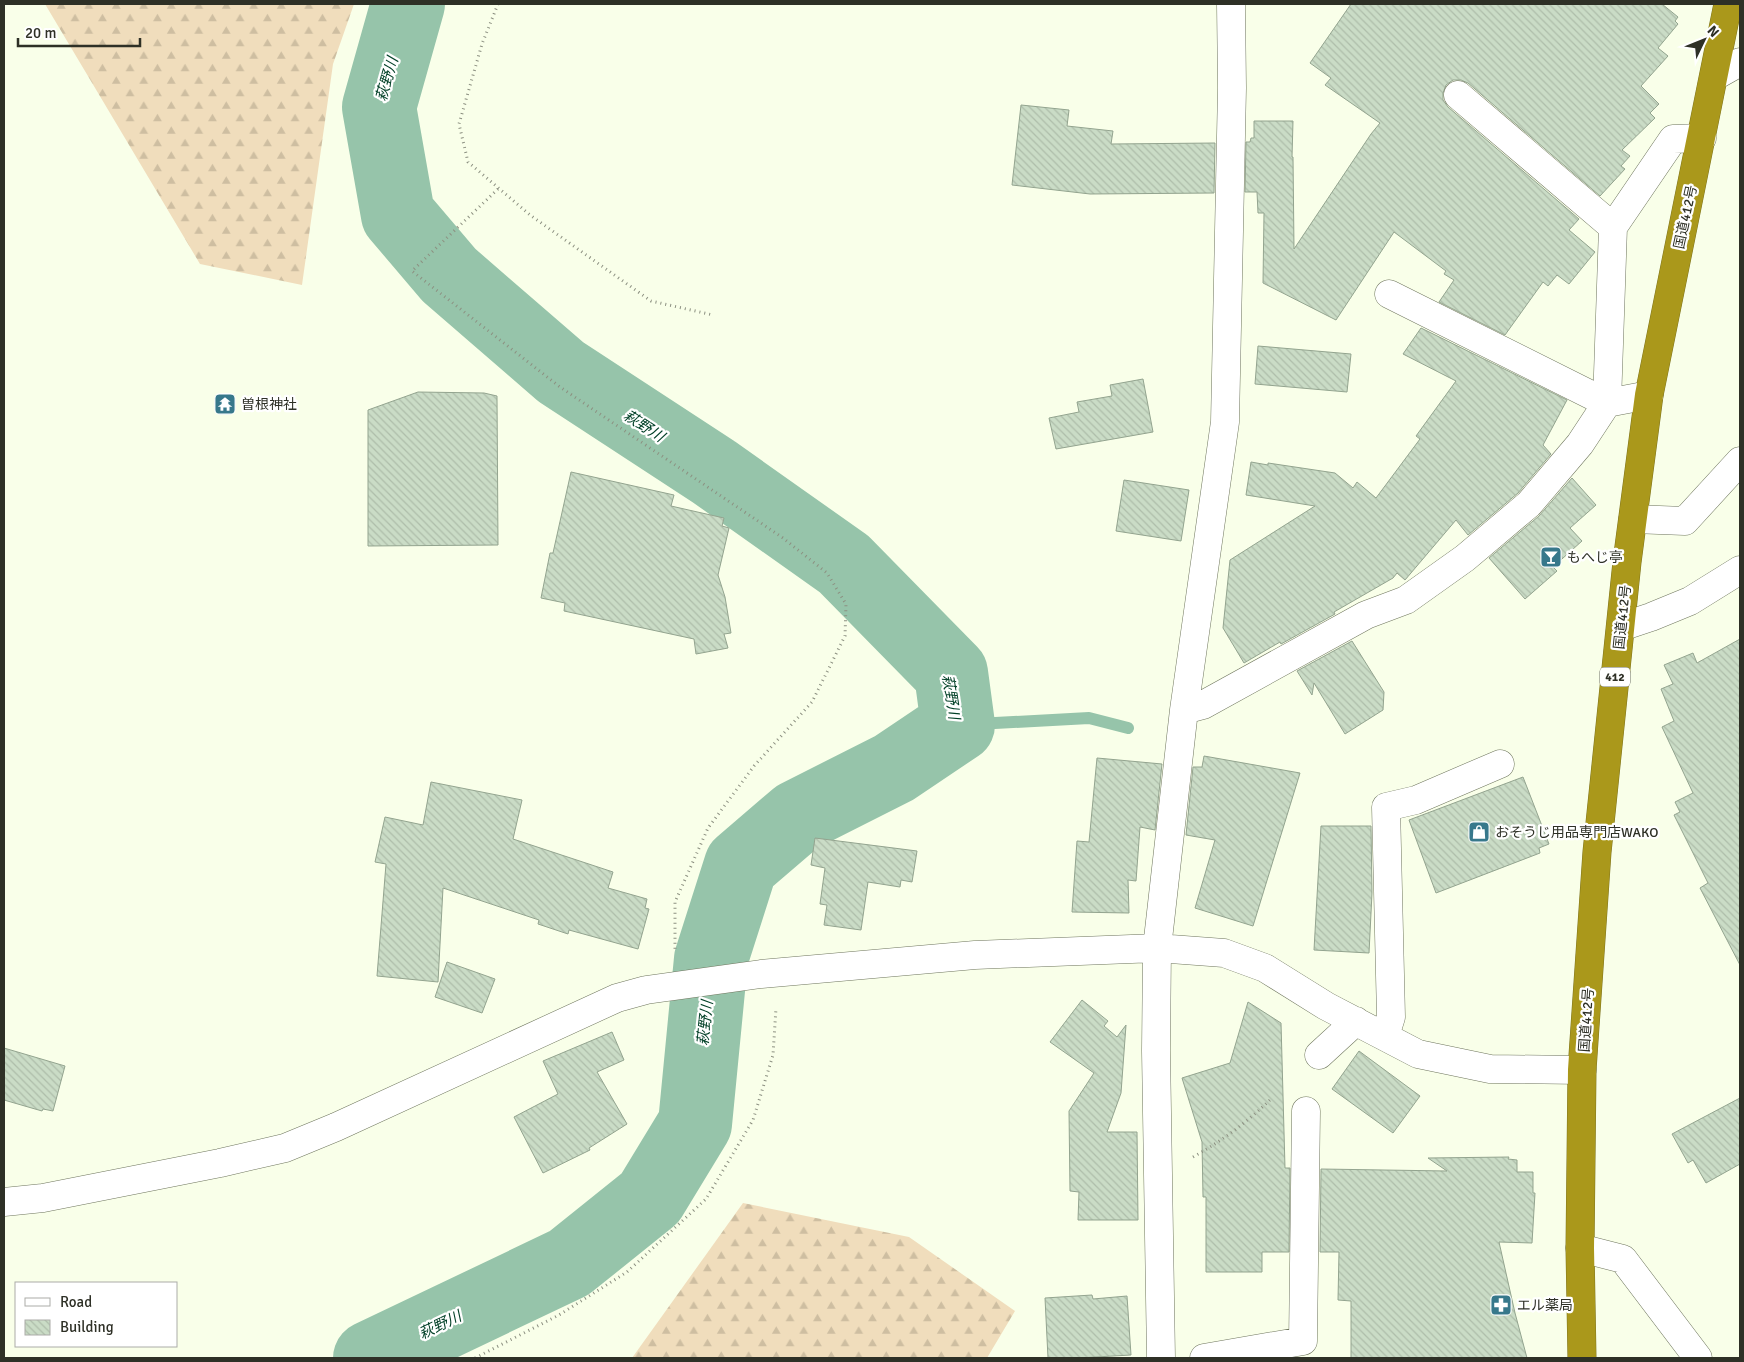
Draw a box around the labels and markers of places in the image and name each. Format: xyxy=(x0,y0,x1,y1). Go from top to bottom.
temple icon: 曽根神社 xyxy=(213,392,237,416)
place label: 曽根神社 xyxy=(241,396,297,413)
bar icon: もへじ亭 xyxy=(1539,545,1563,569)
place label: もへじ亭 xyxy=(1567,549,1623,566)
shop icon: おそうじ用品専門店WAKO xyxy=(1467,820,1491,844)
place label: おそうじ用品専門店WAKO xyxy=(1495,824,1659,841)
pharmacy icon: エル薬局 xyxy=(1489,1293,1513,1317)
place label: エル薬局 xyxy=(1517,1297,1573,1314)

